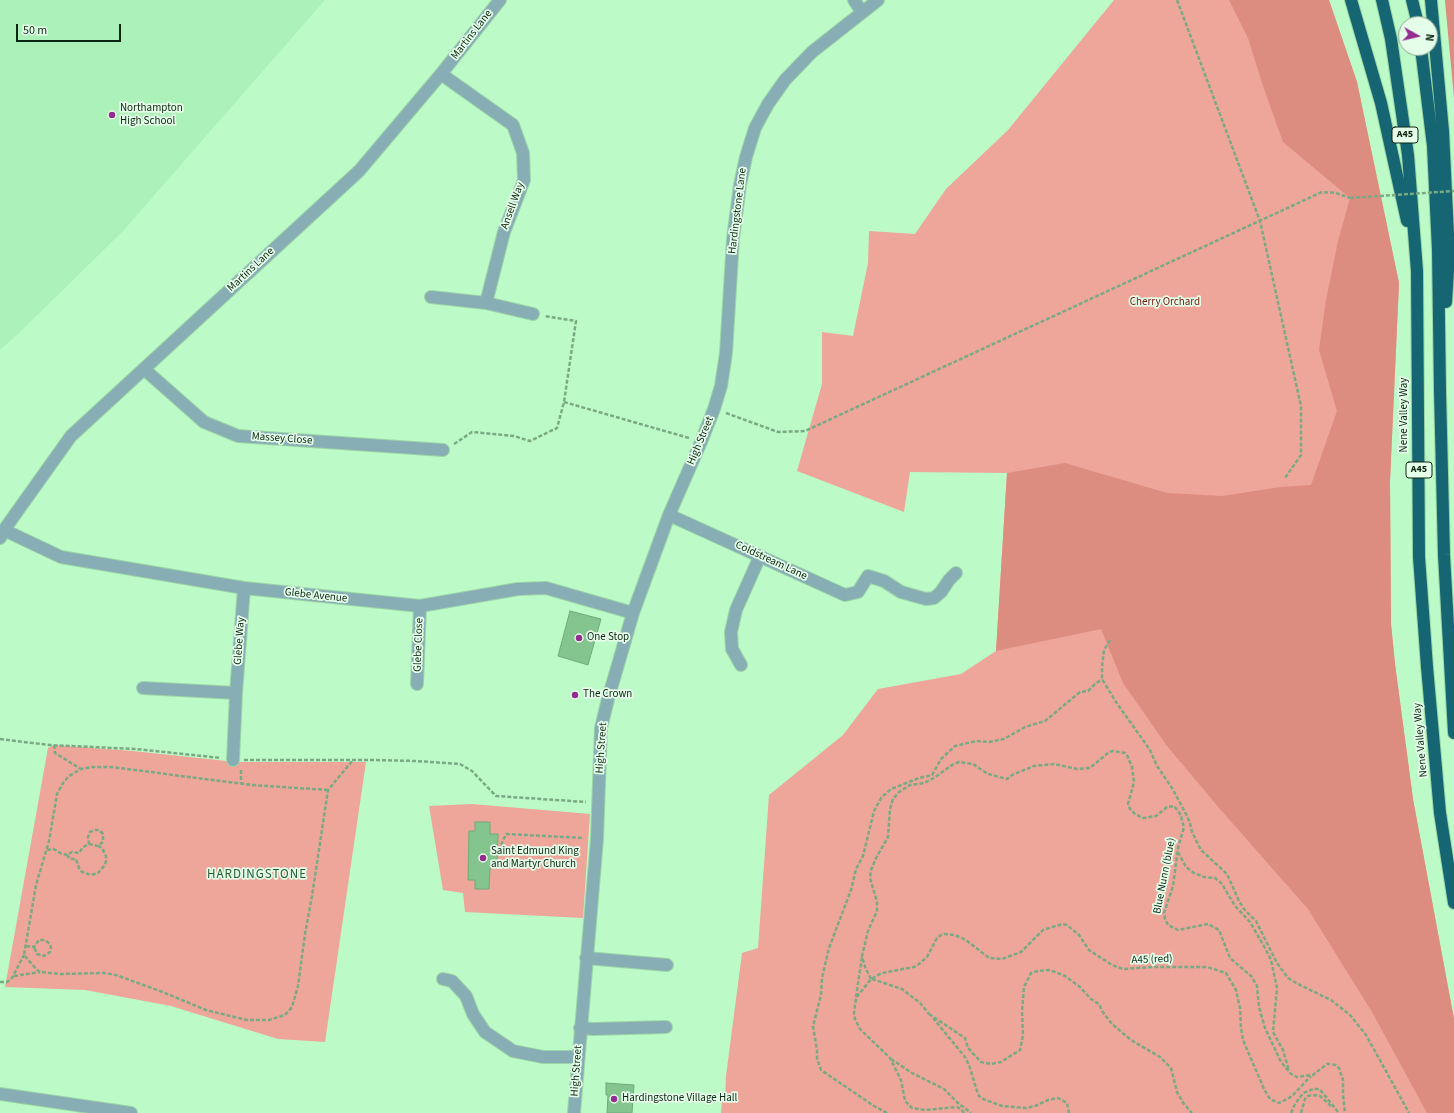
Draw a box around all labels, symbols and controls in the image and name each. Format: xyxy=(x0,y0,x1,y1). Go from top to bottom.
street label: Martins Lane xyxy=(449,8,495,62)
scale bar xyxy=(18,16,123,42)
north arrow xyxy=(1398,16,1438,56)
text: 50 m xyxy=(23,22,47,39)
text: N xyxy=(1421,33,1437,42)
place label: Northampton High School xyxy=(120,102,183,128)
marker: Northampton High School xyxy=(107,110,117,120)
road number: A45 xyxy=(1392,127,1418,143)
street label: Hardingstone Lane xyxy=(726,167,750,255)
street label: Ansell Way xyxy=(498,181,528,231)
street label: Martins Lane xyxy=(225,245,277,295)
park label: Cherry Orchard xyxy=(1130,296,1200,310)
street label: Nene Valley Way xyxy=(1398,378,1412,452)
street label: High Street xyxy=(685,415,717,467)
street label: Massey Close xyxy=(251,430,313,448)
road number: A45 xyxy=(1406,462,1432,478)
street label: Coldstream Lane xyxy=(733,539,809,583)
street label: Glebe Avenue xyxy=(284,586,348,606)
street label: Glebe Way xyxy=(232,617,248,665)
street label: Glebe Close xyxy=(411,618,427,672)
place label: One Stop xyxy=(587,631,629,645)
marker: One Stop xyxy=(574,633,584,643)
place label: The Crown xyxy=(583,688,632,702)
marker: The Crown xyxy=(570,690,580,700)
street label: Nene Valley Way xyxy=(1411,702,1431,778)
street label: High Street xyxy=(594,722,610,774)
street label: Blue Nunn (blue) xyxy=(1151,837,1179,915)
place label: Saint Edmund King and Martyr Church xyxy=(491,845,579,871)
marker: Saint Edmund King and Martyr Church xyxy=(478,853,488,863)
district label: HARDINGSTONE xyxy=(207,867,307,883)
street label: A45 (red) xyxy=(1131,953,1173,967)
street label: High Street xyxy=(569,1045,585,1097)
place label: Hardingstone Village Hall xyxy=(622,1092,737,1106)
marker: Hardingstone Village Hall xyxy=(609,1094,619,1104)

